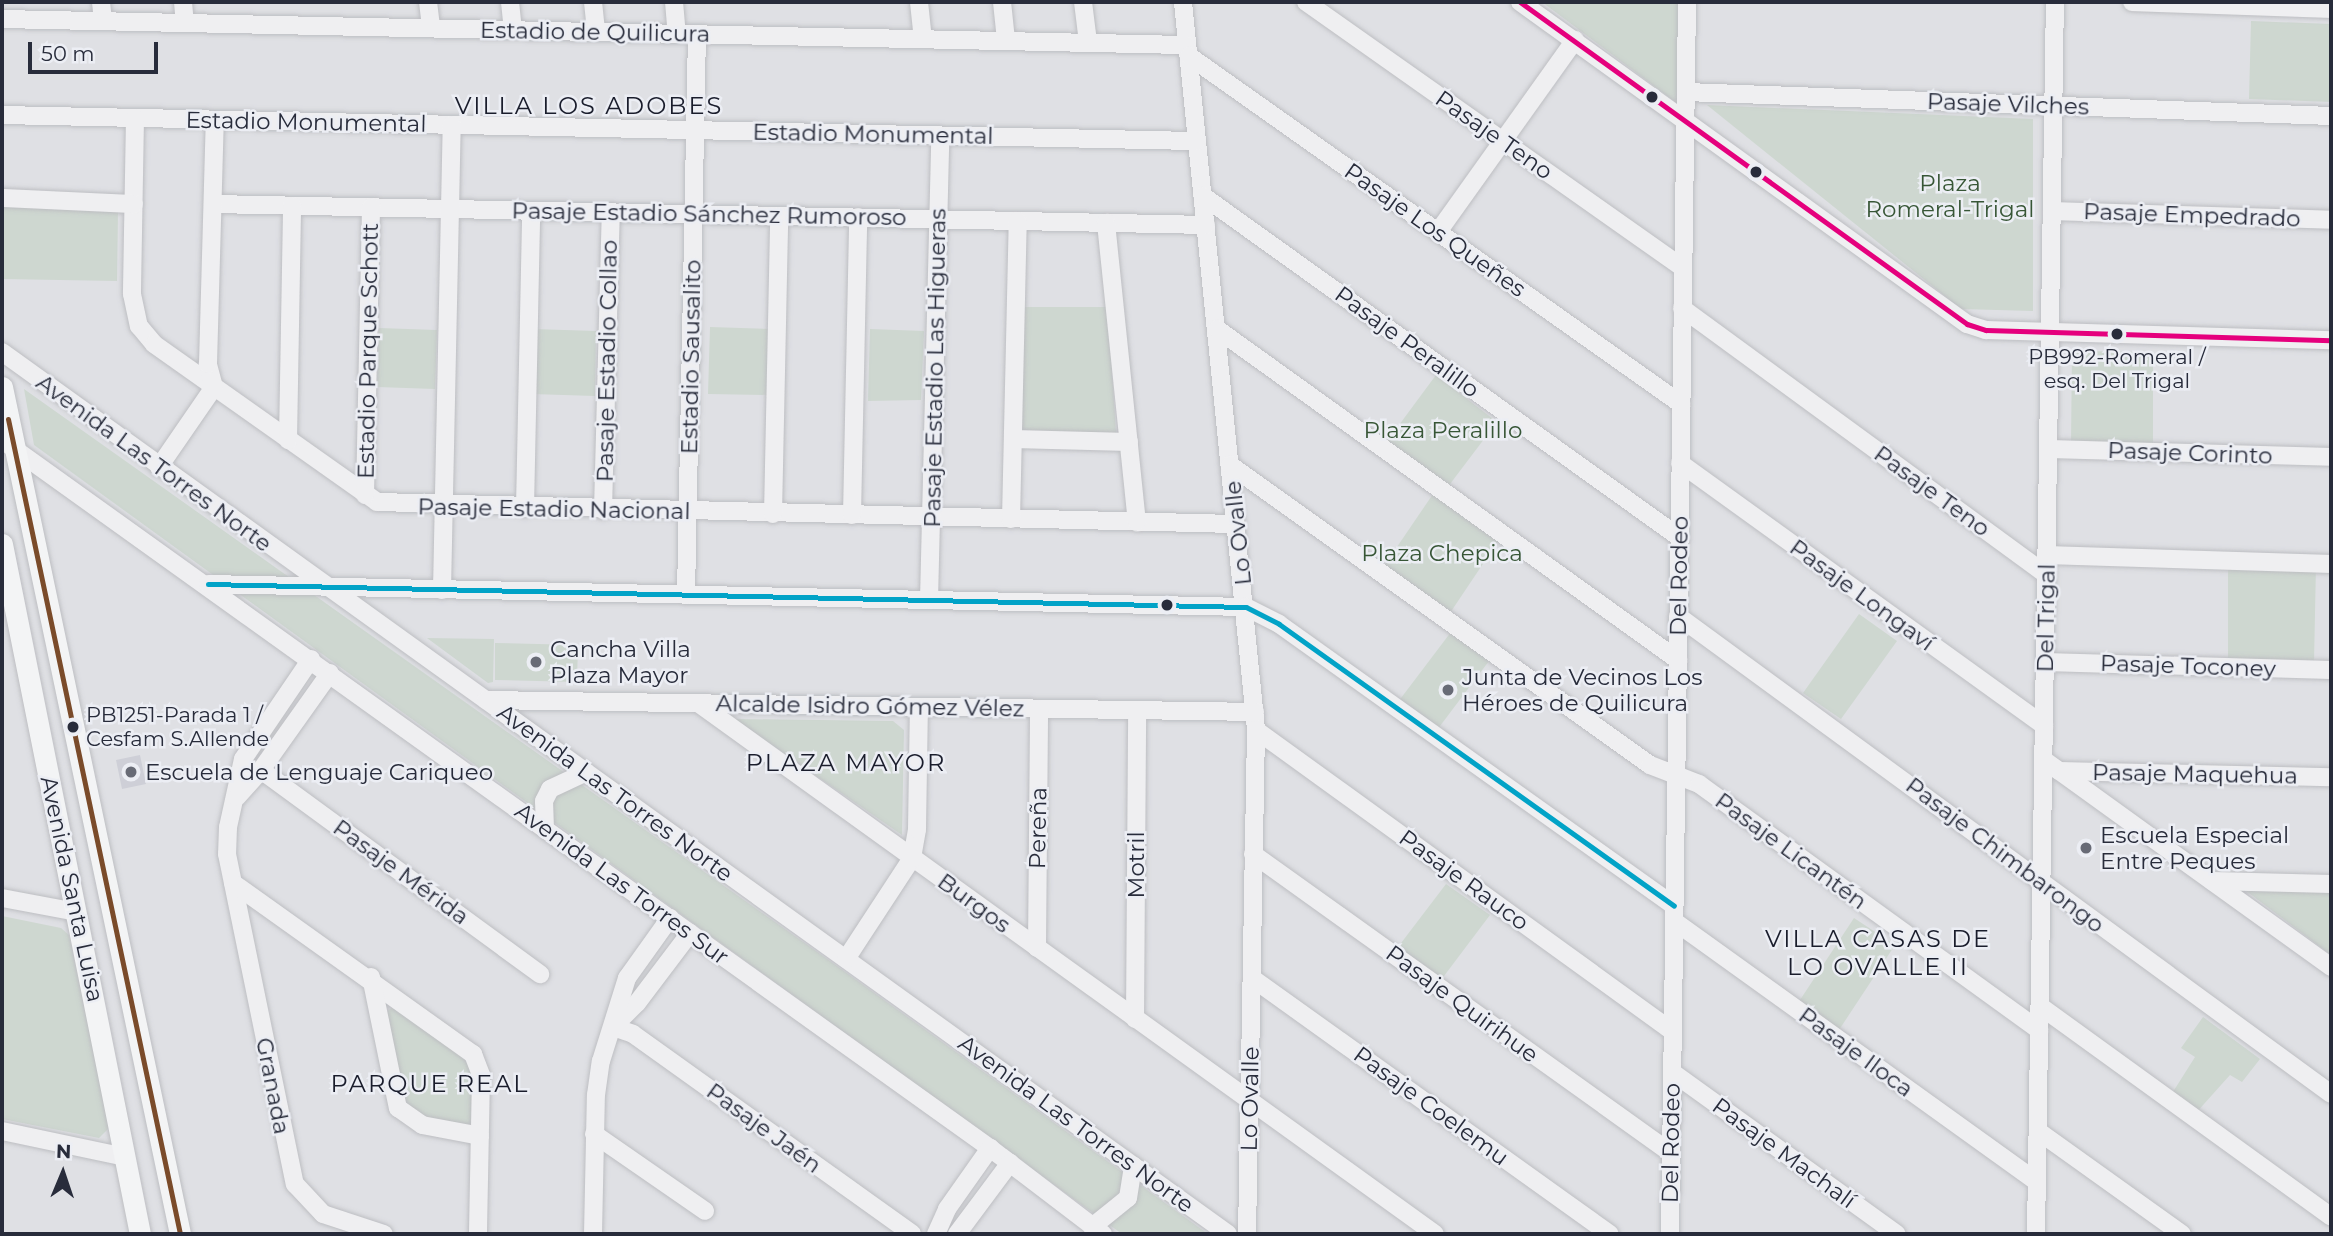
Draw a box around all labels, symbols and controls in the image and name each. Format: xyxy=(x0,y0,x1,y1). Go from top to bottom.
street label: Estadio de Quilicura xyxy=(480,16,710,48)
scale bar xyxy=(32,28,161,72)
text: 50 m xyxy=(41,41,95,66)
street label: Pasaje Teno xyxy=(1430,85,1558,185)
street label: Pasaje Vilches xyxy=(1926,87,2090,121)
unlabelled marker xyxy=(1645,90,1659,104)
district label: VILLA LOS ADOBES xyxy=(457,92,721,120)
street label: Estadio Monumental xyxy=(185,106,427,138)
street label: Estadio Monumental xyxy=(752,118,994,150)
street label: Pasaje Los Queñes xyxy=(1339,157,1531,303)
unlabelled marker xyxy=(1749,165,1763,179)
park label: Plaza Romeral-Trigal xyxy=(1865,169,2035,223)
street label: Pasaje Estadio Sánchez Rumoroso xyxy=(511,197,907,231)
street label: Pasaje Empedrado xyxy=(2083,197,2301,233)
street label: Pasaje Estadio Las Higueras xyxy=(918,208,952,528)
street label: Estadio Parque Schott xyxy=(352,223,384,479)
street label: Pasaje Estadio Collao xyxy=(591,240,623,482)
street label: Estadio Sausalito xyxy=(676,259,706,455)
street label: Pasaje Peralillo xyxy=(1329,280,1485,404)
marker: PB992-Romeral / esq. Del Trigal xyxy=(2110,327,2124,341)
place label: PB992-Romeral / esq. Del Trigal xyxy=(2028,344,2206,394)
street label: Avenida Las Torres Norte xyxy=(31,368,277,558)
park label: Plaza Peralillo xyxy=(1364,416,1522,444)
street label: Pasaje Corinto xyxy=(2107,436,2273,470)
street label: Pasaje Teno xyxy=(1869,440,1995,542)
street label: Lo Ovalle xyxy=(1219,479,1257,587)
street label: Pasaje Estadio Nacional xyxy=(417,493,691,525)
street label: Del Rodeo xyxy=(1664,516,1694,636)
street label: Pasaje Longaví xyxy=(1784,533,1940,657)
park label: Plaza Chepica xyxy=(1361,539,1523,567)
street label: Del Trigal xyxy=(2031,563,2061,673)
unlabelled marker xyxy=(1160,598,1174,612)
place label: Cancha Villa Plaza Mayor xyxy=(550,635,691,689)
street label: Pasaje Toconey xyxy=(2100,649,2276,683)
marker: Cancha Villa Plaza Mayor xyxy=(528,654,544,670)
place label: Junta de Vecinos Los Héroes de Quilicura xyxy=(1462,663,1702,717)
marker: Junta de Vecinos Los Héroes de Quilicura xyxy=(1440,682,1456,698)
street label: Alcalde Isidro Gómez Vélez xyxy=(715,690,1025,722)
street label: Avenida Las Torres Norte xyxy=(492,698,738,888)
place label: PB1251-Parada 1 / Cesfam S.Allende xyxy=(86,702,269,752)
marker: PB1251-Parada 1 / Cesfam S.Allende xyxy=(66,720,80,734)
district label: PLAZA MAYOR xyxy=(747,749,945,777)
place label: Escuela de Lenguaje Cariqueo xyxy=(145,758,493,786)
street label: Pasaje Maquehua xyxy=(2092,758,2298,790)
marker: Escuela de Lenguaje Cariqueo xyxy=(123,764,139,780)
street label: Pasaje Chimbarongo xyxy=(1900,771,2110,939)
street label: Avenida Santa Luisa xyxy=(35,773,109,1005)
street label: Pereña xyxy=(1023,787,1053,869)
street label: Pasaje Licantén xyxy=(1710,787,1872,915)
street label: Avenida Las Torres Sur xyxy=(510,797,734,971)
street label: Pasaje Mérida xyxy=(328,814,474,930)
place label: Escuela Especial Entre Peques xyxy=(2100,821,2289,875)
street label: Pasaje Rauco xyxy=(1394,824,1534,936)
street label: Motril xyxy=(1122,831,1150,899)
marker: Escuela Especial Entre Peques xyxy=(2078,840,2094,856)
street label: Burgos xyxy=(932,867,1016,939)
district label: VILLA CASAS DE LO OVALLE II xyxy=(1767,925,1989,981)
street label: Pasaje Quirihue xyxy=(1380,939,1544,1069)
street label: Pasaje Iloca xyxy=(1793,1001,1919,1103)
street label: Avenida Las Torres Norte xyxy=(953,1029,1199,1219)
street label: Granada xyxy=(250,1035,296,1137)
street label: Pasaje Coelemu xyxy=(1348,1041,1514,1171)
street label: Lo Ovalle xyxy=(1235,1046,1265,1152)
district label: PARQUE REAL xyxy=(332,1070,528,1098)
street label: Pasaje Jaén xyxy=(701,1077,827,1179)
street label: Del Rodeo xyxy=(1656,1083,1686,1203)
street label: Pasaje Machalí xyxy=(1707,1092,1861,1214)
north arrow xyxy=(28,1138,98,1208)
text: N xyxy=(56,1140,72,1163)

